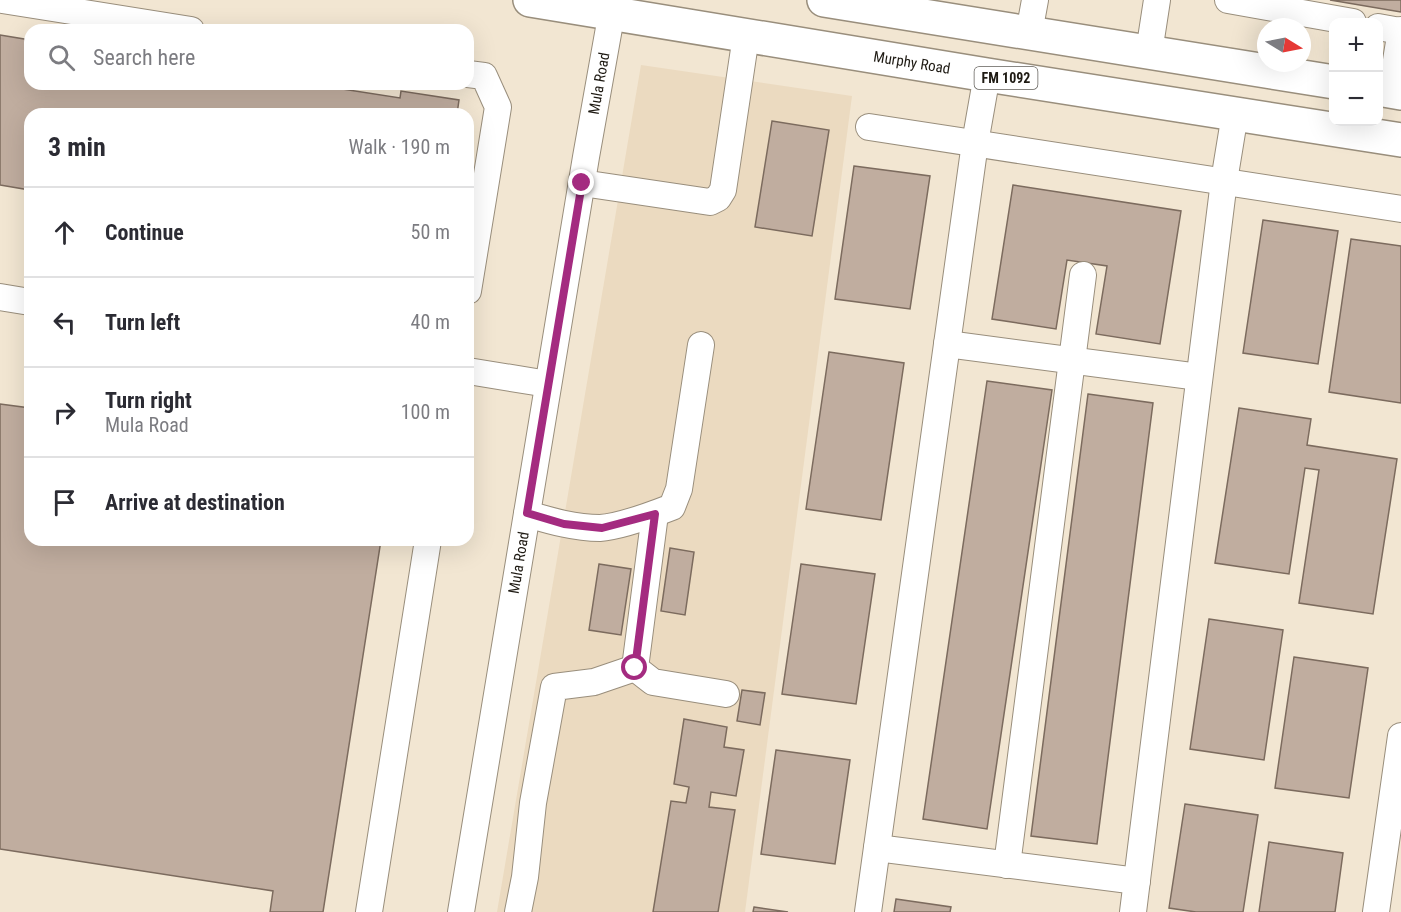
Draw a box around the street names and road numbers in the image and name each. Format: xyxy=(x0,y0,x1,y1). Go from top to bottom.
street label: Murphy Road xyxy=(872,48,952,78)
street label: Mula Road xyxy=(585,51,613,116)
road number: FM 1092 xyxy=(974,67,1038,89)
street label: Mula Road xyxy=(505,530,533,595)

